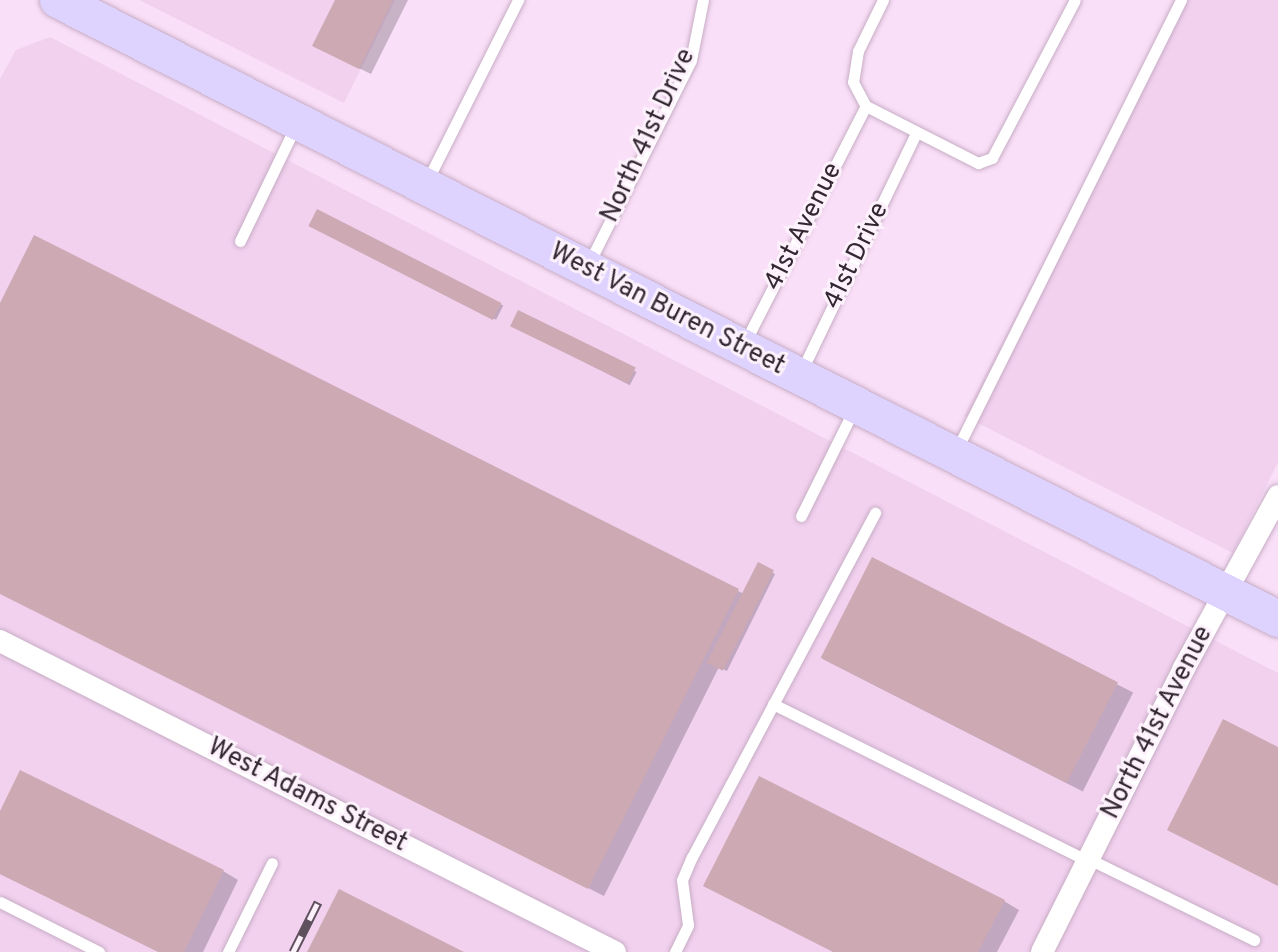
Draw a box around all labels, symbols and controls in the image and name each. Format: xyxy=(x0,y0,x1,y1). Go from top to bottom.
street label: North 41st Drive xyxy=(595,44,703,228)
street label: 41st Avenue xyxy=(758,157,850,297)
street label: 41st Drive xyxy=(818,198,896,314)
street label: West Van Buren Street xyxy=(544,237,790,383)
street label: North 41st Avenue xyxy=(1096,621,1220,825)
street label: West Adams Street xyxy=(202,732,412,860)

